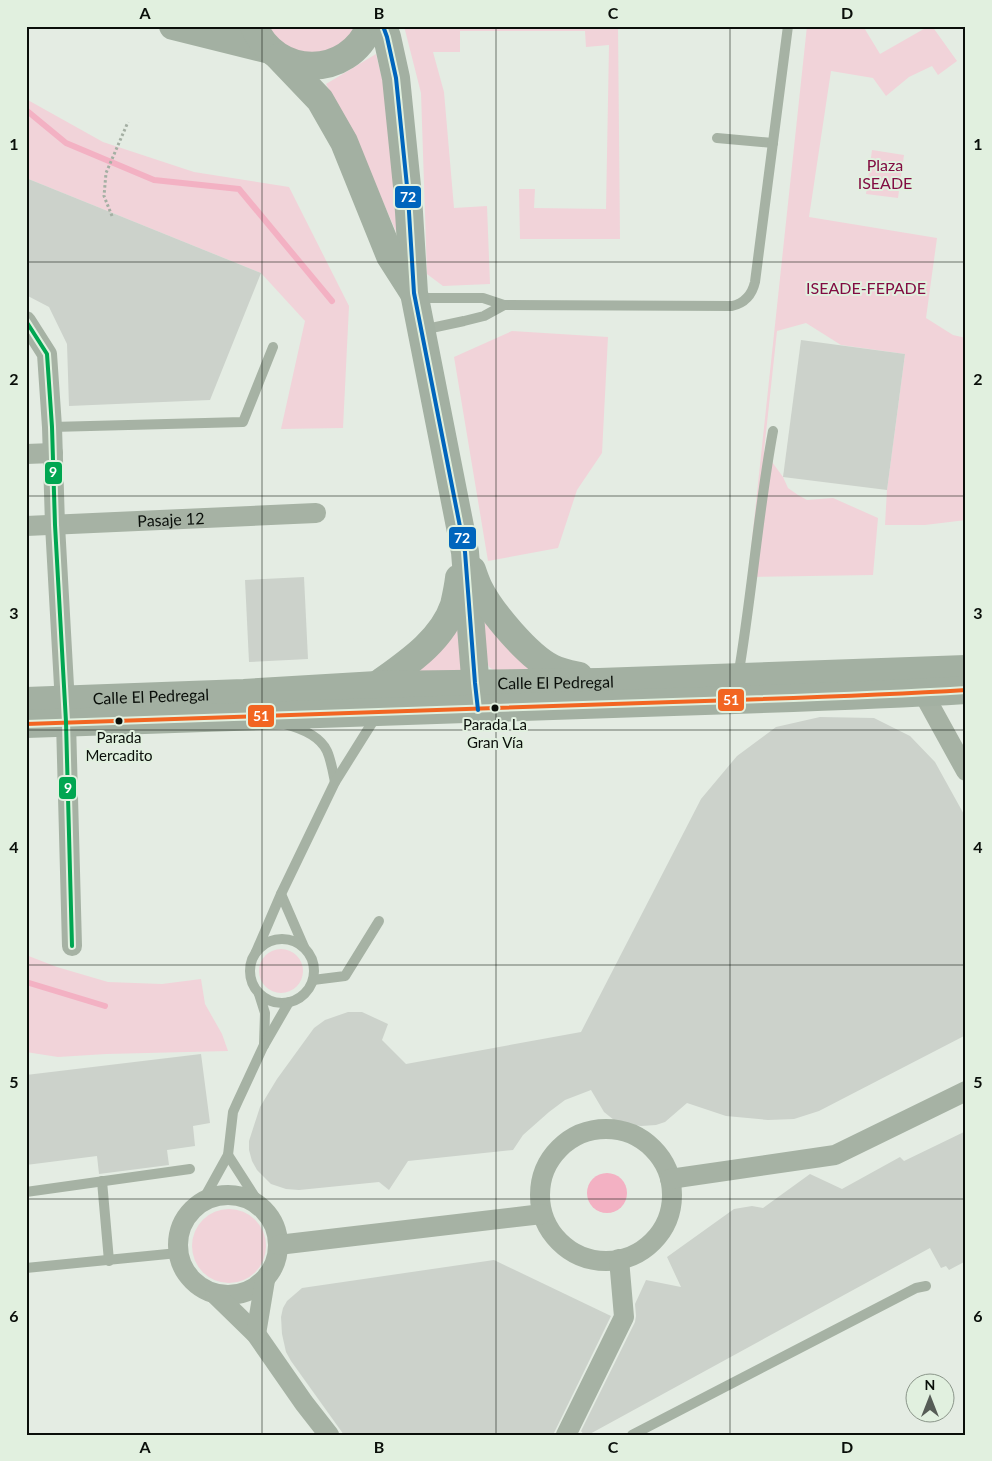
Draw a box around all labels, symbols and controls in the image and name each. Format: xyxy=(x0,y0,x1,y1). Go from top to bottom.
text: A xyxy=(138,3,151,22)
text: B xyxy=(374,3,384,22)
text: C xyxy=(608,3,619,22)
text: D xyxy=(841,3,853,22)
text: 1 xyxy=(9,134,19,153)
text: 1 xyxy=(973,134,983,153)
park label: Plaza ISEADE xyxy=(858,155,912,192)
line badge: 72 xyxy=(394,185,422,209)
text: 72 xyxy=(400,188,416,205)
park label: ISEADE-FEPADE xyxy=(806,278,926,297)
text: 2 xyxy=(9,369,19,388)
text: 2 xyxy=(973,369,983,388)
line badge: 9 xyxy=(44,461,63,485)
text: 9 xyxy=(49,463,57,480)
street label: Pasaje 12 xyxy=(137,508,205,530)
line badge: 72 xyxy=(448,526,477,550)
text: 72 xyxy=(454,529,470,546)
text: 3 xyxy=(9,603,19,622)
text: 3 xyxy=(973,603,983,622)
street label: Calle El Pedregal xyxy=(497,671,614,692)
street label: Calle El Pedregal xyxy=(92,684,209,708)
line badge: 51 xyxy=(717,688,745,712)
text: 51 xyxy=(723,691,739,708)
marker: Parada La Gran Vía xyxy=(490,703,500,713)
line badge: 51 xyxy=(247,704,275,728)
text: 51 xyxy=(253,707,269,724)
place label: Parada La Gran Vía xyxy=(463,715,527,751)
marker: Parada Mercadito xyxy=(114,716,124,726)
place label: Parada Mercadito xyxy=(85,728,153,764)
line badge: 9 xyxy=(58,776,77,800)
text: 9 xyxy=(64,779,72,796)
text: 4 xyxy=(9,837,19,856)
text: 4 xyxy=(973,837,983,856)
text: 5 xyxy=(9,1072,19,1091)
text: 5 xyxy=(973,1072,983,1091)
text: 6 xyxy=(9,1306,19,1325)
text: 6 xyxy=(973,1306,983,1325)
north arrow xyxy=(904,1374,954,1424)
text: N xyxy=(925,1376,935,1393)
text: A xyxy=(138,1437,151,1456)
text: B xyxy=(374,1437,384,1456)
text: C xyxy=(608,1437,619,1456)
text: D xyxy=(841,1437,853,1456)

